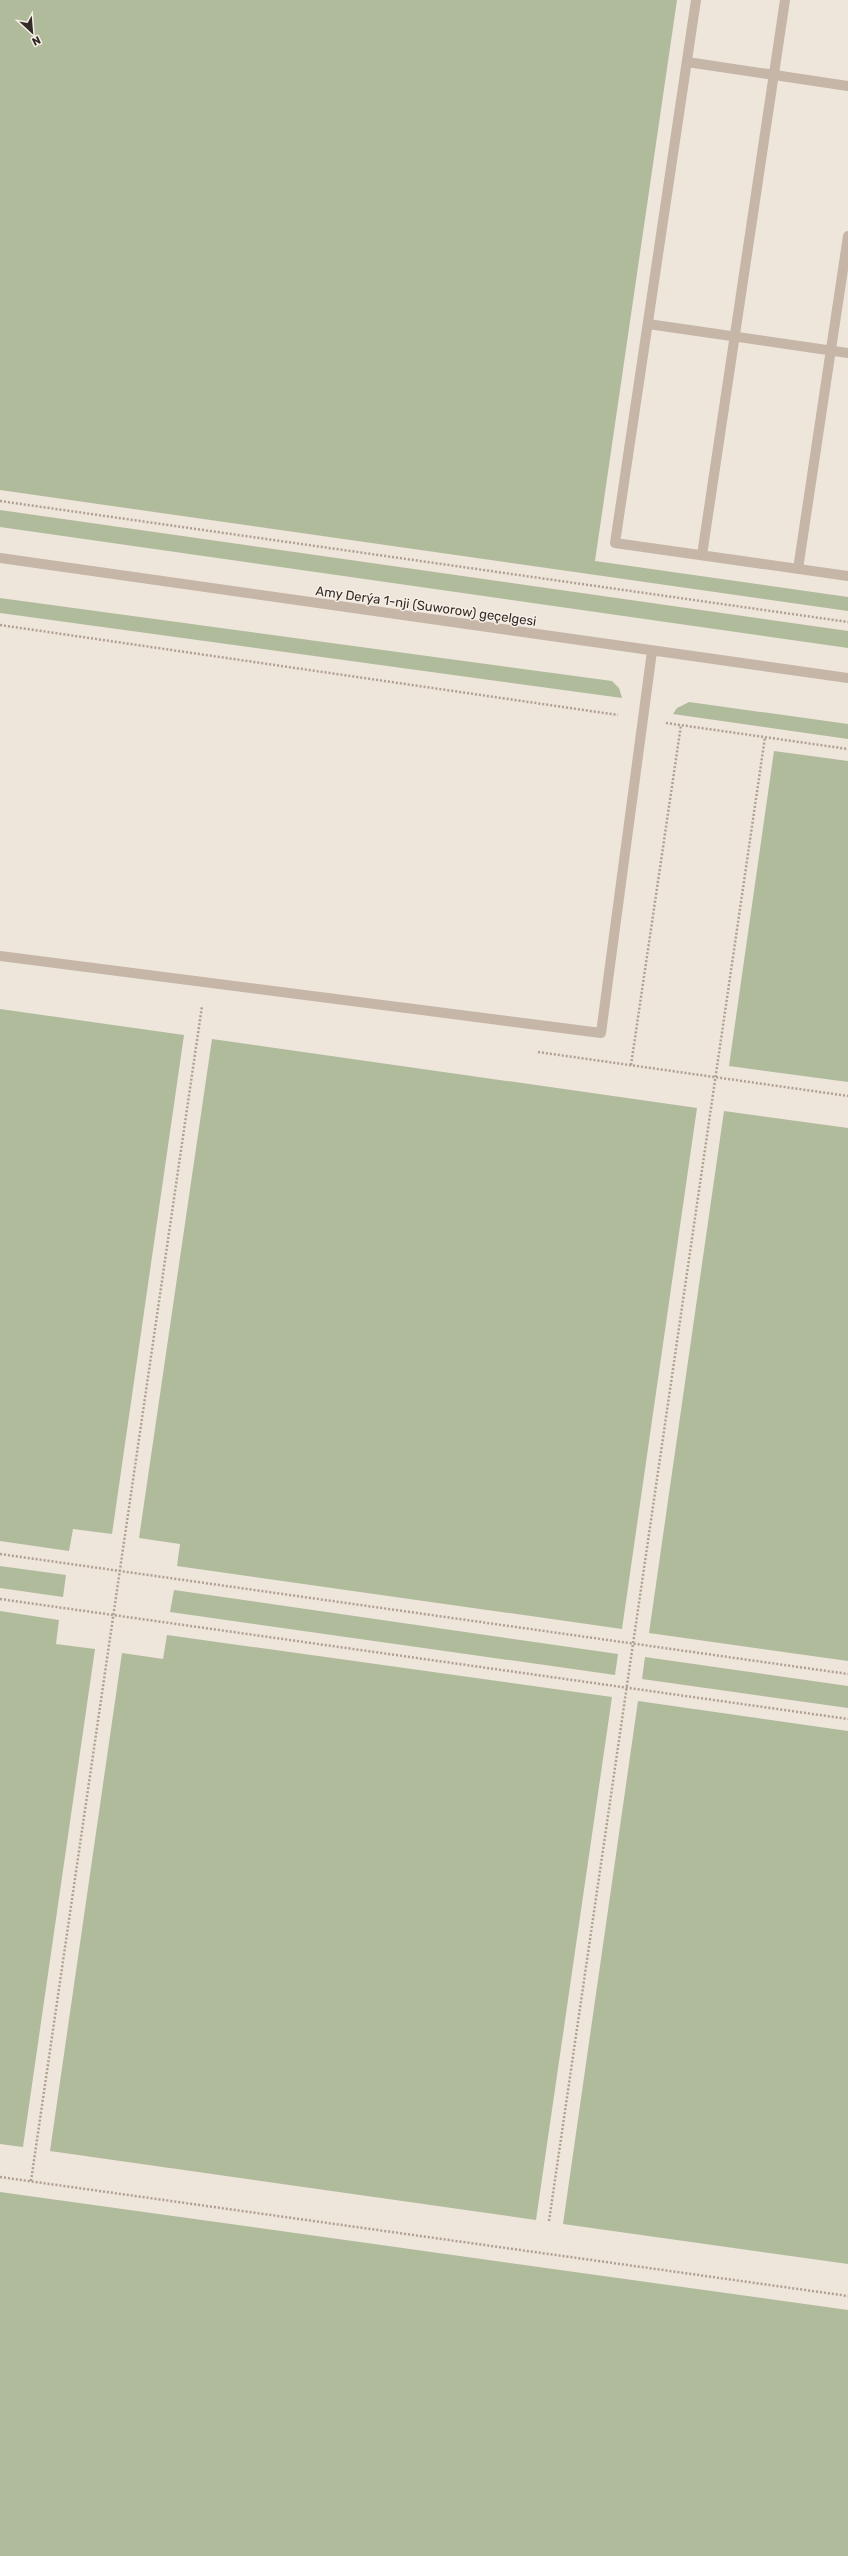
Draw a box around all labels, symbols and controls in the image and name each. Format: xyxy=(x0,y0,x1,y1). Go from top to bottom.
north arrow xyxy=(12,12,52,52)
text: N xyxy=(30,33,43,48)
street label: Amy Derýa 1-nji (Suworow) geçelgesi xyxy=(315,583,537,630)

